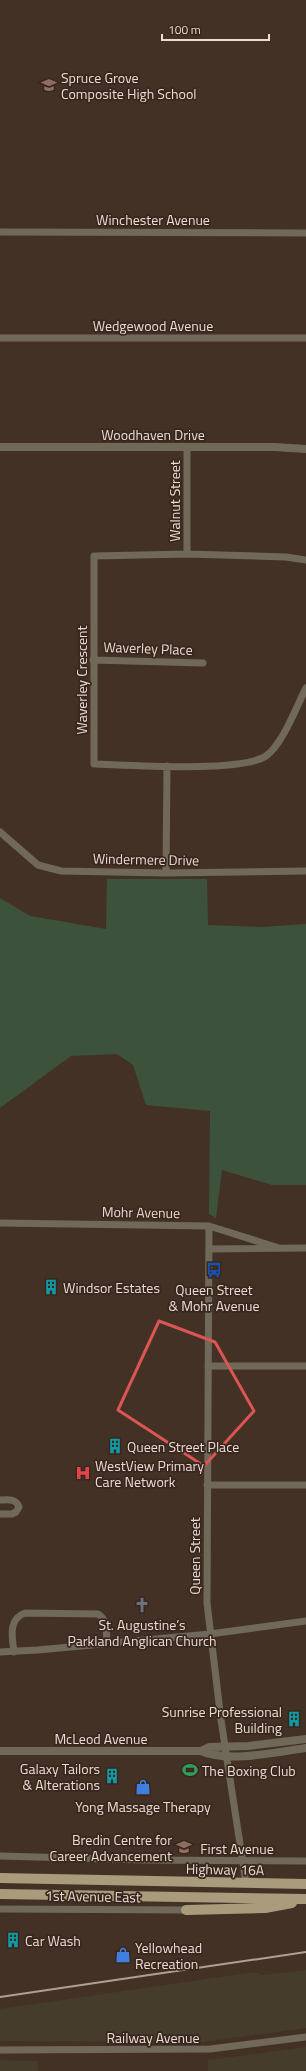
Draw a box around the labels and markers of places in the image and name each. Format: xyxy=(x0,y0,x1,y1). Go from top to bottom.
place label: Spruce Grove Composite High School xyxy=(61,67,197,104)
school or university icon: Spruce Grove Composite High School xyxy=(40,76,58,94)
bus stop icon: Queen Street & Mohr Avenue xyxy=(205,1261,223,1279)
place label: Windsor Estates xyxy=(63,1277,160,1298)
building icon: Windsor Estates xyxy=(42,1278,60,1296)
place label: Queen Street & Mohr Avenue xyxy=(168,1279,260,1316)
place label: Queen Street Place xyxy=(127,1436,239,1457)
building icon: Queen Street Place xyxy=(106,1437,124,1455)
place label: WestView Primary Care Network xyxy=(95,1455,204,1492)
hospital icon: WestView Primary Care Network xyxy=(74,1464,92,1482)
church icon: St. Augustine’s Parkland Anglican Church xyxy=(133,1596,151,1614)
place label: St. Augustine’s Parkland Anglican Church xyxy=(67,1614,217,1651)
place label: Sunrise Professional Building xyxy=(162,1701,282,1738)
building icon: Sunrise Professional Building xyxy=(285,1710,303,1728)
place label: Galaxy Tailors & Alterations xyxy=(20,1758,100,1795)
place label: The Boxing Club xyxy=(202,1760,296,1781)
sports icon: The Boxing Club xyxy=(181,1761,199,1779)
building icon: Galaxy Tailors & Alterations xyxy=(103,1767,121,1785)
shop icon: Yong Massage Therapy xyxy=(134,1778,152,1796)
place label: Yong Massage Therapy xyxy=(75,1796,211,1817)
place label: Bredin Centre for Career Advancement xyxy=(50,1829,172,1866)
school or university icon: Bredin Centre for Career Advancement xyxy=(175,1838,193,1856)
place label: Car Wash xyxy=(25,1930,81,1951)
building icon: Car Wash xyxy=(4,1931,22,1949)
place label: Yellowhead Recreation xyxy=(135,1937,202,1974)
shop icon: Yellowhead Recreation xyxy=(114,1946,132,1964)

